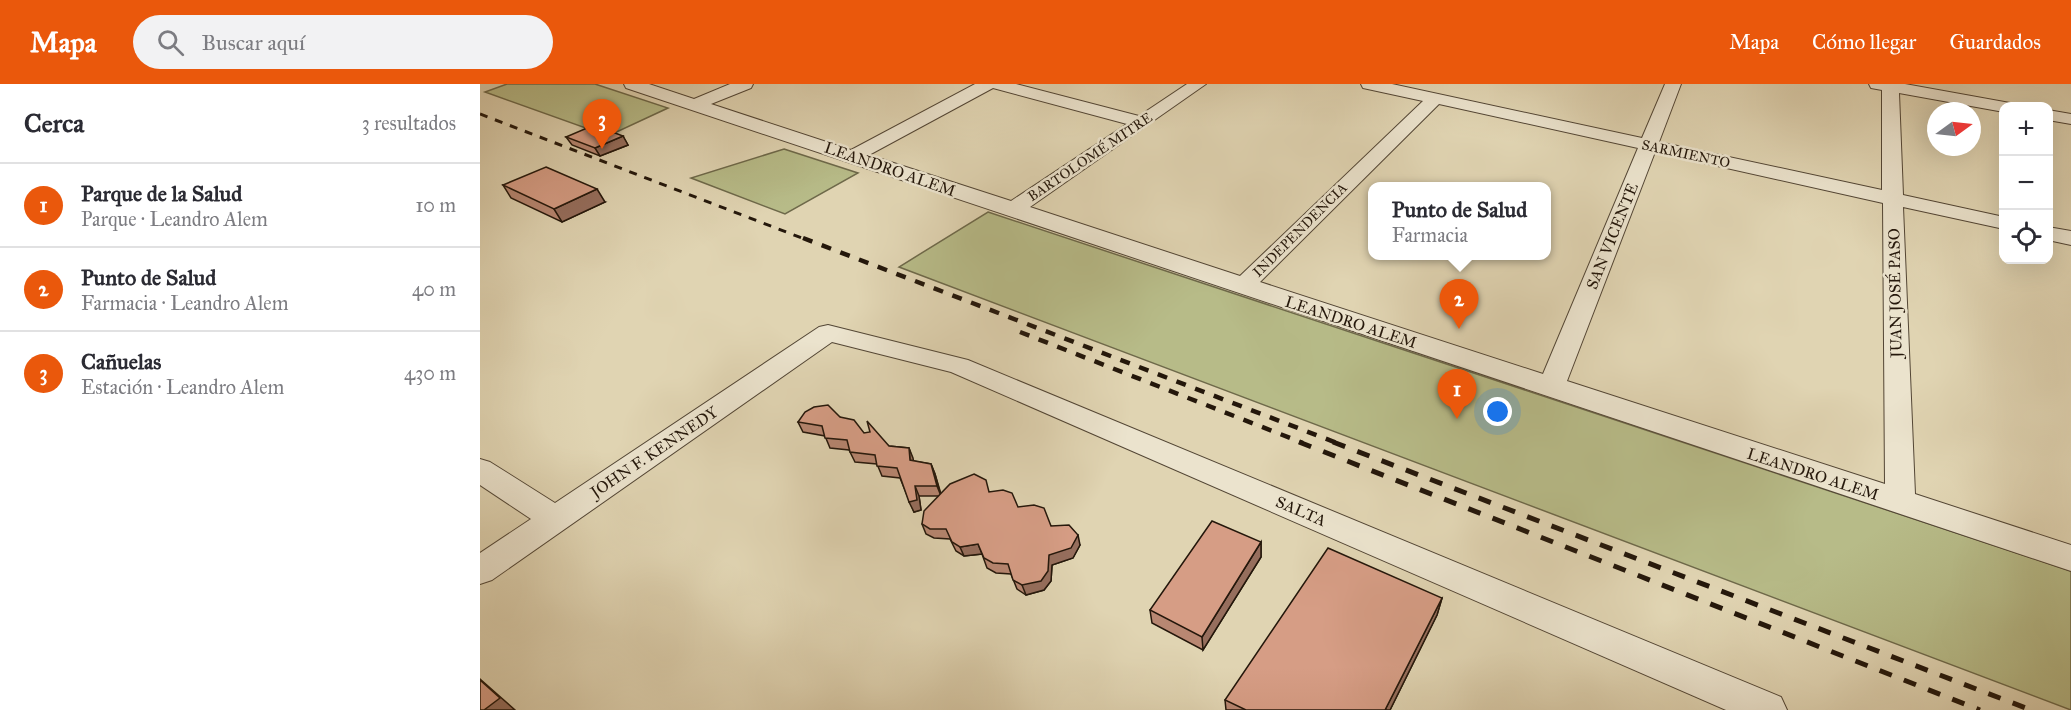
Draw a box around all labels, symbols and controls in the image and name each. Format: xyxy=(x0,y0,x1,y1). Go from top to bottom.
search box xyxy=(133,15,553,69)
text: Mapa xyxy=(30,25,97,60)
icon: search xyxy=(154,26,187,59)
text: Buscar aquí xyxy=(202,29,305,56)
text: Mapa xyxy=(1729,29,1779,55)
text: Cómo llegar xyxy=(1812,29,1916,55)
text: Guardados xyxy=(1949,29,2041,55)
pin: 3 xyxy=(582,100,622,149)
north arrow xyxy=(1927,102,1981,156)
map controls xyxy=(1999,102,2053,264)
button: + xyxy=(1999,102,2053,156)
text: Cerca xyxy=(24,107,84,139)
street label: BARTOLOMÉ MITRE xyxy=(1023,107,1156,205)
text: 3 resultados xyxy=(362,111,456,135)
street label: SARMIENTO xyxy=(1640,136,1732,172)
street label: LEANDRO ALEM xyxy=(822,138,958,200)
button: − xyxy=(1999,156,2053,210)
street label: INDEPENDENCIA xyxy=(1249,179,1351,281)
text: Parque de la Salud xyxy=(81,180,242,207)
street label: SAN VICENTE xyxy=(1582,180,1642,292)
popup xyxy=(1368,182,1551,260)
text: 1 xyxy=(40,193,47,217)
text: 10 m xyxy=(415,193,456,217)
text: Punto de Salud xyxy=(1392,196,1527,223)
text: Parque · Leandro Alem xyxy=(81,207,268,231)
button: locate xyxy=(1999,210,2053,264)
text: Farmacia xyxy=(1392,223,1468,247)
street label: JUAN JOSÉ PASO xyxy=(1882,228,1907,360)
text: Punto de Salud xyxy=(81,264,216,291)
text: 2 xyxy=(39,277,48,301)
text: 40 m xyxy=(412,277,456,301)
pin: 2 xyxy=(1440,280,1478,329)
text: Farmacia · Leandro Alem xyxy=(81,291,288,315)
street label: LEANDRO ALEM xyxy=(1283,292,1419,352)
text: Cañuelas xyxy=(81,348,161,375)
text: 3 xyxy=(40,361,48,385)
text: 430 m xyxy=(404,361,456,385)
pin: 1 xyxy=(1438,370,1476,419)
text: Estación · Leandro Alem xyxy=(81,375,284,399)
your location xyxy=(1483,397,1512,426)
street label: JOHN F. KENNEDY xyxy=(585,402,722,504)
street label: LEANDRO ALEM xyxy=(1745,444,1881,504)
street label: SALTA xyxy=(1273,492,1329,530)

